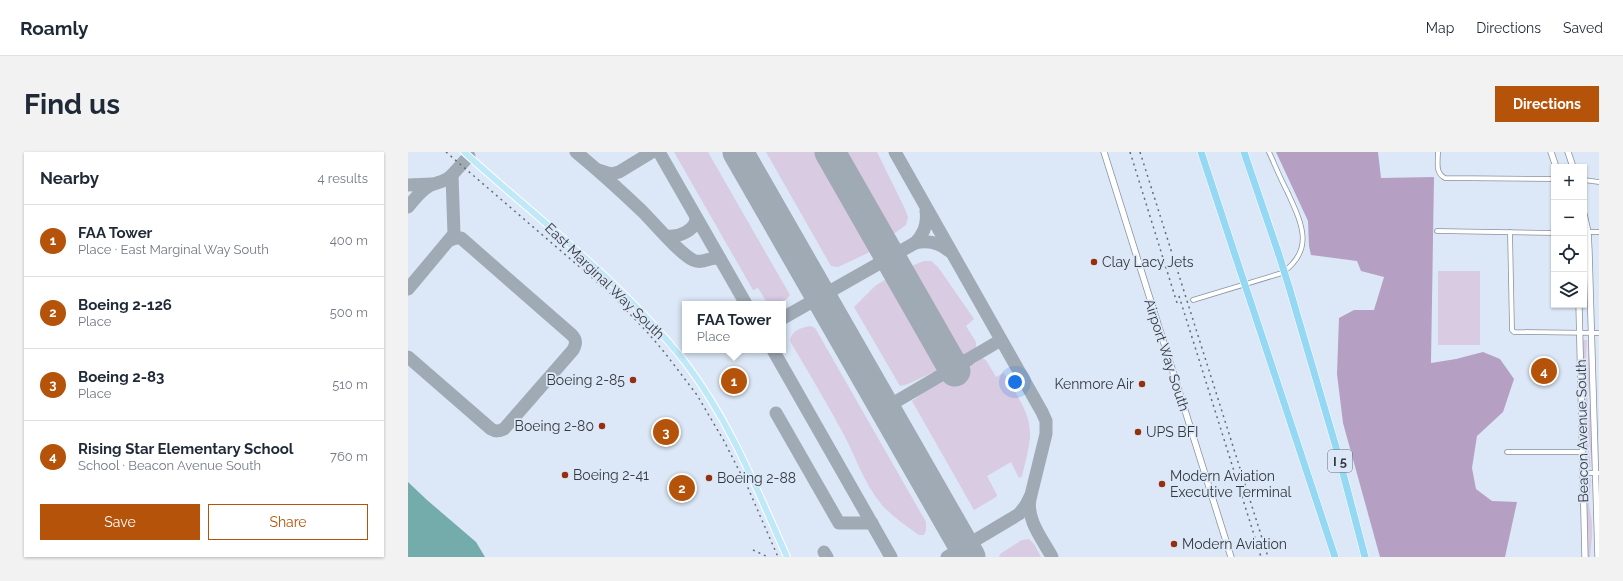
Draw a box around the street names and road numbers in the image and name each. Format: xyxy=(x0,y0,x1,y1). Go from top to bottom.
street label: East Marginal Way South xyxy=(542,220,668,342)
street label: Airport Way South xyxy=(1141,297,1193,413)
street label: Beacon Avenue South xyxy=(1573,359,1591,503)
road number: I 5 xyxy=(1328,450,1352,472)

